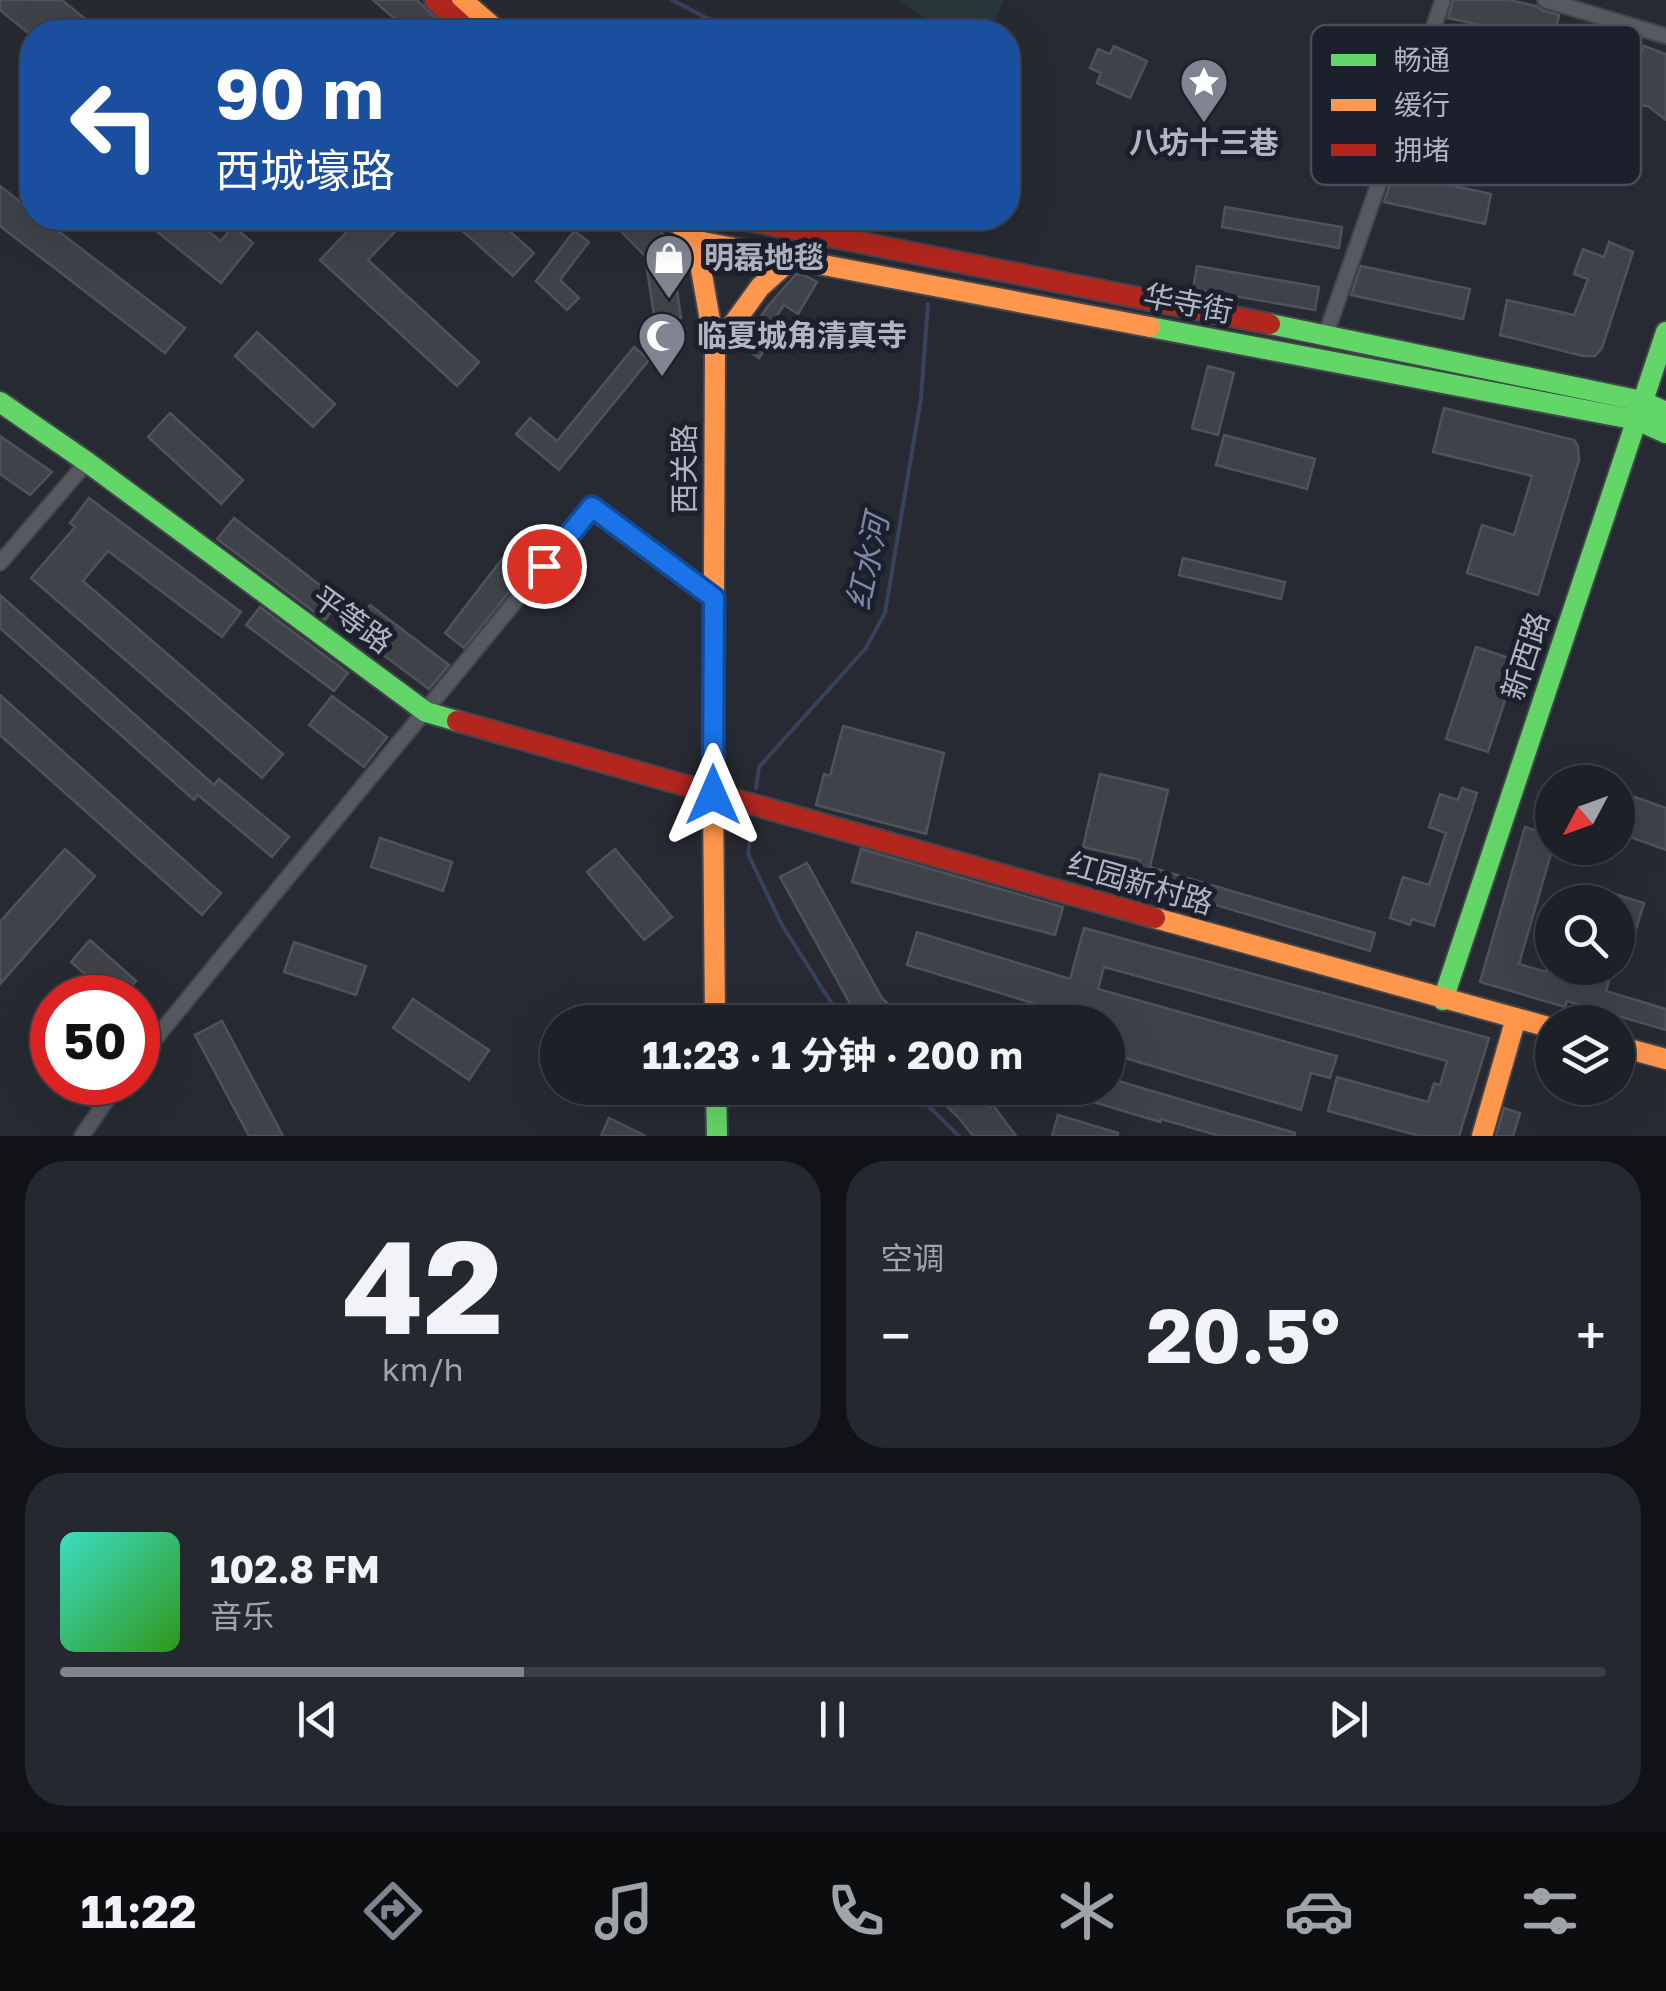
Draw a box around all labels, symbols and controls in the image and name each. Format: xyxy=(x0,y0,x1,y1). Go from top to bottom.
legend xyxy=(1311,25,1641,185)
text: 畅通 xyxy=(1394,43,1450,76)
text: 90 m xyxy=(215,50,384,134)
place icon: 八坊十三巷 xyxy=(1178,56,1230,124)
icon: left xyxy=(50,60,180,190)
text: 缓行 xyxy=(1394,88,1450,121)
place label: 八坊十三巷 xyxy=(1129,124,1279,160)
text: 拥堵 xyxy=(1394,133,1450,166)
text: 西城壕路 xyxy=(215,143,395,197)
shop icon: 明磊地毯 xyxy=(643,232,695,300)
place label: 明磊地毯 xyxy=(704,239,824,275)
street label: 华寺街 xyxy=(1141,277,1236,329)
mosque icon: 临夏城角清真寺 xyxy=(636,310,688,378)
place label: 临夏城角清真寺 xyxy=(697,317,907,353)
street label: 西关路 xyxy=(666,424,702,514)
water label: 红水河 xyxy=(838,505,897,613)
pin xyxy=(502,524,587,609)
icon: arrive xyxy=(517,539,572,594)
street label: 平等路 xyxy=(306,578,400,660)
street label: 新西路 xyxy=(1494,607,1556,704)
position arrow xyxy=(661,743,765,847)
north arrow xyxy=(1535,765,1635,865)
map controls xyxy=(1535,765,1635,1105)
street label: 红园新村路 xyxy=(1063,845,1217,921)
button: search xyxy=(1535,885,1635,985)
speed limit sign: 50 xyxy=(30,975,160,1105)
button: layers xyxy=(1535,1005,1635,1105)
text: 11:23 · 1 分钟 · 200 m xyxy=(642,1032,1023,1077)
text: 42 xyxy=(342,1207,503,1363)
text: 空调 xyxy=(881,1239,945,1277)
text: 20.5° xyxy=(1146,1289,1340,1380)
text: − xyxy=(881,1302,911,1368)
text: + xyxy=(1576,1302,1606,1368)
text: km/h xyxy=(382,1350,463,1388)
text: 102.8 FM xyxy=(210,1546,380,1591)
text: 音乐 xyxy=(210,1597,274,1635)
icon: previous xyxy=(290,1692,345,1747)
icon: pause xyxy=(805,1692,860,1747)
icon: next xyxy=(1321,1692,1376,1747)
icon: directions xyxy=(358,1876,428,1946)
icon: music xyxy=(589,1876,659,1946)
icon: phone xyxy=(821,1876,891,1946)
icon: climate xyxy=(1052,1876,1122,1946)
icon: car xyxy=(1284,1876,1354,1946)
icon: filters xyxy=(1515,1876,1585,1946)
text: 11:22 xyxy=(81,1884,196,1938)

